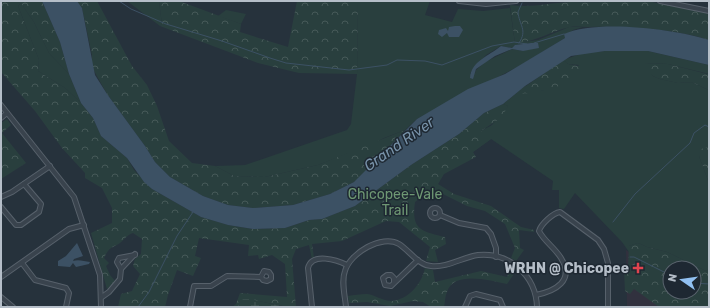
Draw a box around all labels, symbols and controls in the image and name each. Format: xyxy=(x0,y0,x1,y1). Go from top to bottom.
water label: Grand River xyxy=(360,112,439,175)
park label: Chicopee-Vale Trail xyxy=(348,186,442,219)
place label: WRHN @ Chicopee xyxy=(504,260,629,277)
north arrow xyxy=(662,260,702,300)
marker: WRHN @ Chicopee xyxy=(632,262,644,274)
text: N xyxy=(666,272,680,283)

